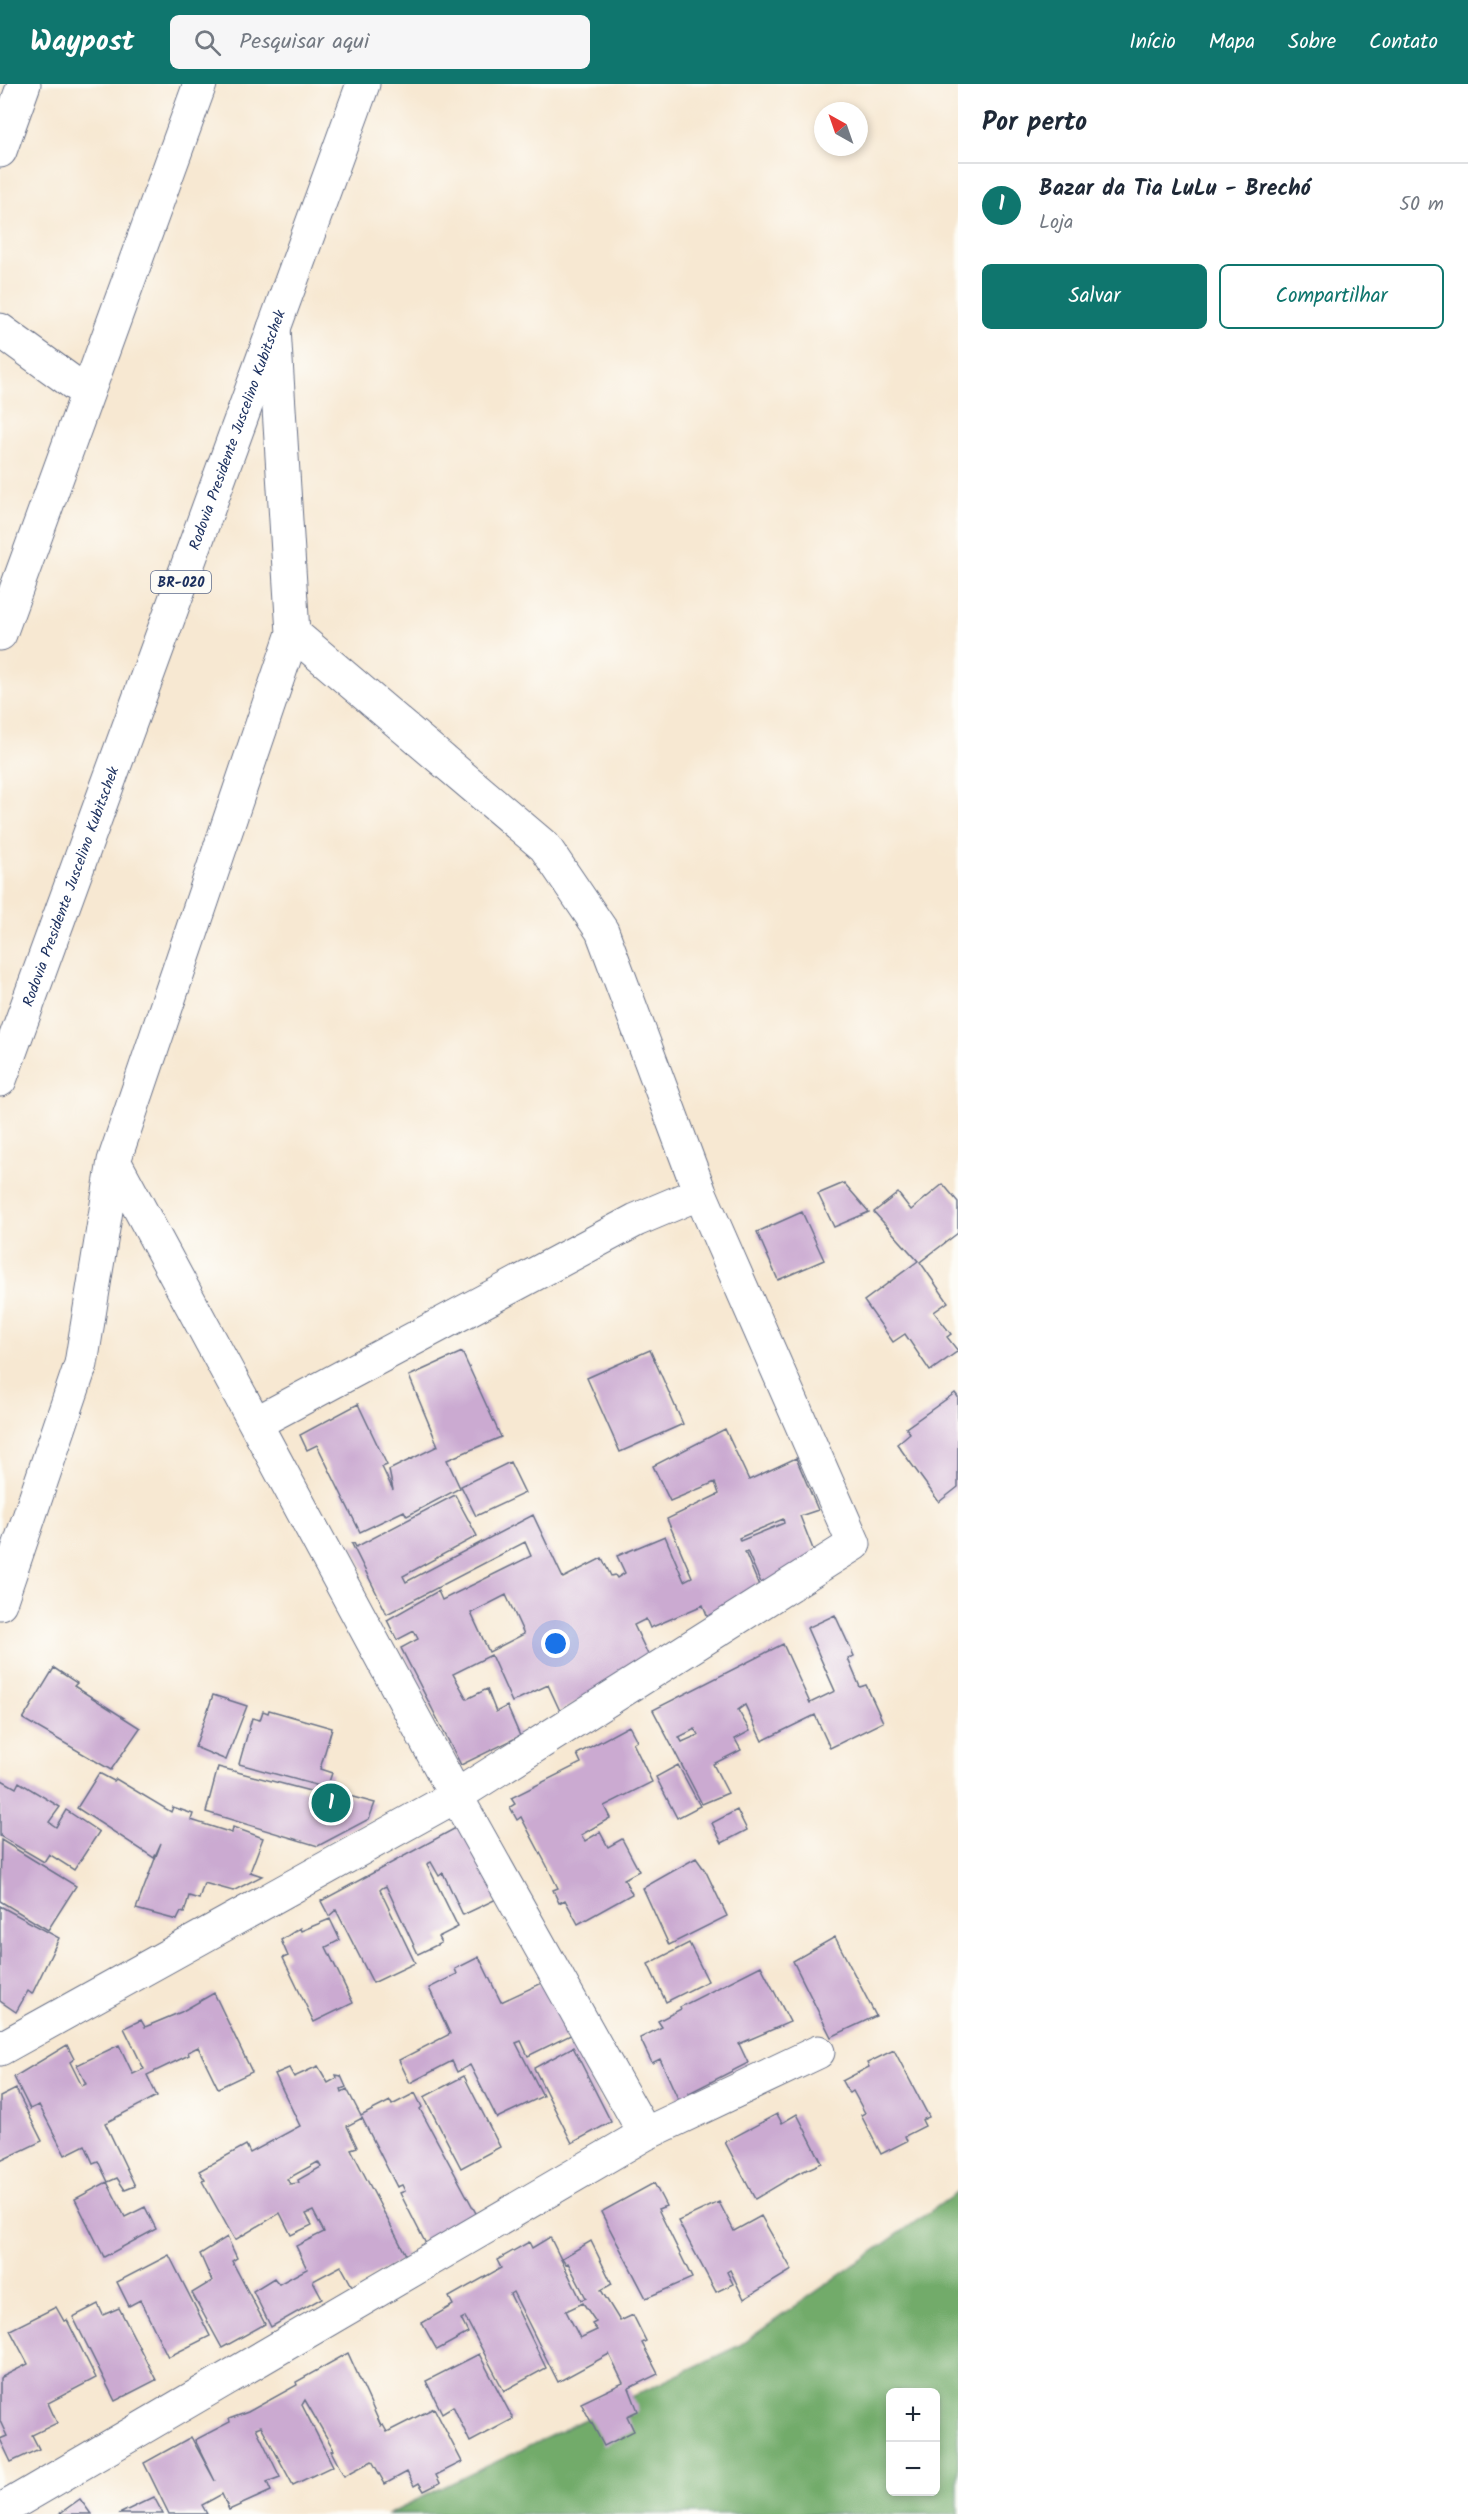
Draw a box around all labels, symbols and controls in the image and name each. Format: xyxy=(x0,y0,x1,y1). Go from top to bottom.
search box xyxy=(170,15,590,69)
text: Waypost xyxy=(30,20,134,65)
text: Pesquisar aqui xyxy=(239,25,369,60)
icon: search xyxy=(191,26,224,59)
text: Início xyxy=(1129,26,1176,59)
text: Mapa xyxy=(1209,26,1255,59)
text: Sobre xyxy=(1288,26,1336,59)
text: Contato xyxy=(1369,26,1438,59)
north arrow xyxy=(814,102,868,156)
text: Por perto xyxy=(982,102,1087,144)
text: Bazar da Tia LuLu - Brechó xyxy=(1039,172,1311,207)
text: 1 xyxy=(998,189,1005,221)
text: 50 m xyxy=(1399,189,1444,221)
text: Loja xyxy=(1039,207,1073,239)
button: Salvar xyxy=(982,264,1207,329)
button: Compartilhar xyxy=(1219,264,1444,329)
street label: Rodovia Presidente Juscelino Kubitschek xyxy=(183,306,293,554)
road number: BR-020 xyxy=(151,571,211,593)
street label: Rodovia Presidente Juscelino Kubitschek xyxy=(17,762,127,1010)
your location xyxy=(541,1629,570,1658)
pin: 1 xyxy=(312,1780,350,1826)
map controls xyxy=(886,2388,940,2496)
button: + xyxy=(886,2388,940,2442)
button: − xyxy=(886,2442,940,2496)

